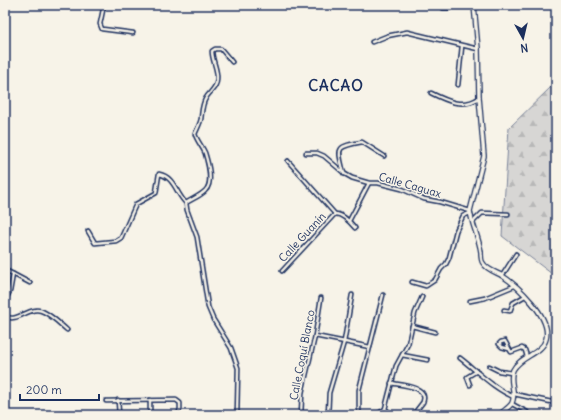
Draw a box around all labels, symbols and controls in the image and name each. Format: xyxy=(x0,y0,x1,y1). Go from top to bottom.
north arrow xyxy=(503,18,543,58)
text: N xyxy=(520,40,529,55)
district label: CACAO xyxy=(308,76,364,95)
street label: Calle Caguax xyxy=(377,169,443,201)
street label: Calle Guanín xyxy=(275,209,329,265)
street label: Calle Coquí Blanco xyxy=(286,309,318,401)
scale bar xyxy=(20,376,99,402)
text: 200 m xyxy=(26,382,62,397)

